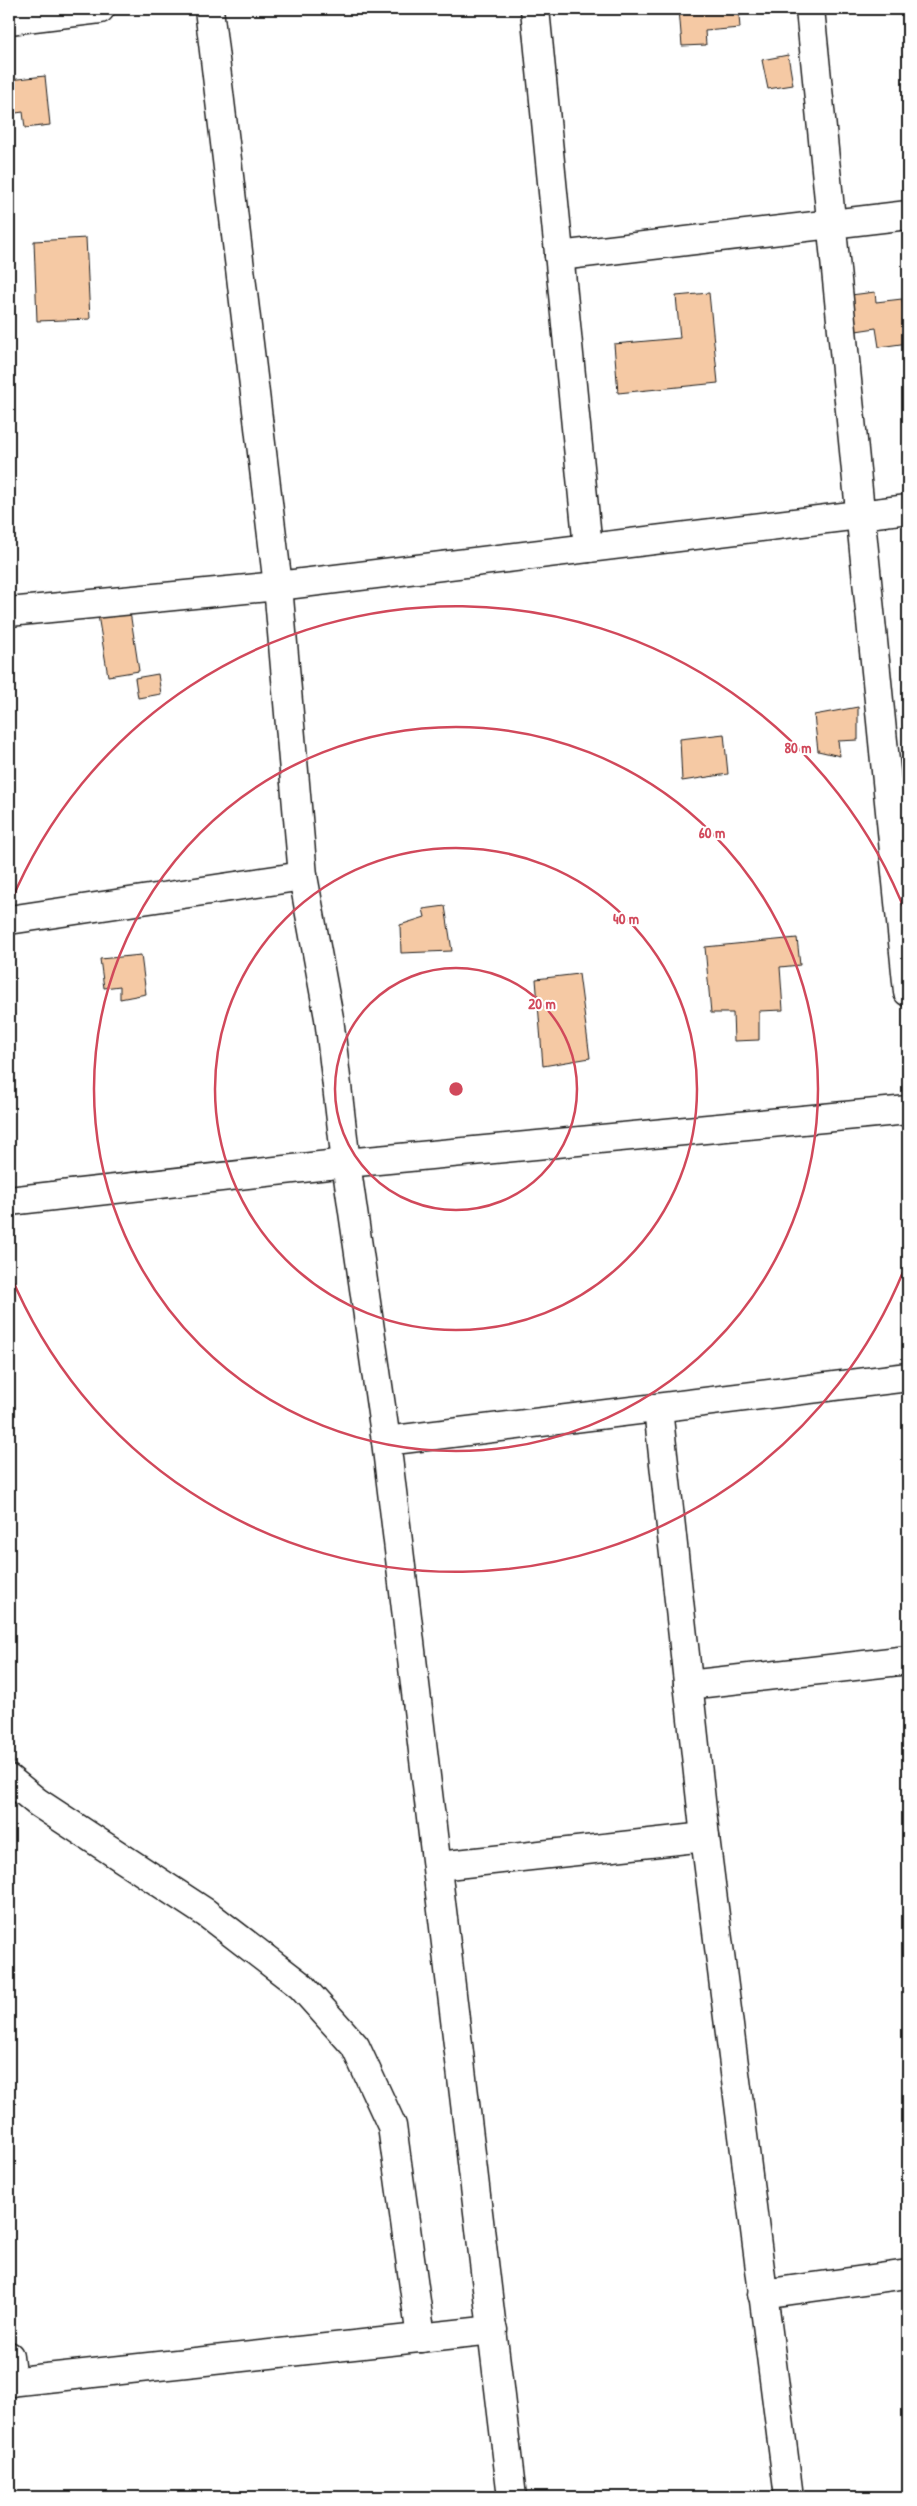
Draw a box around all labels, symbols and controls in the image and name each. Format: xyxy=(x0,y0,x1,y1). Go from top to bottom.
text: 80 m xyxy=(785,737,811,758)
text: 60 m xyxy=(699,822,725,843)
text: 40 m xyxy=(613,908,639,929)
text: 20 m xyxy=(528,993,556,1014)
centre of rings xyxy=(447,1080,465,1098)

